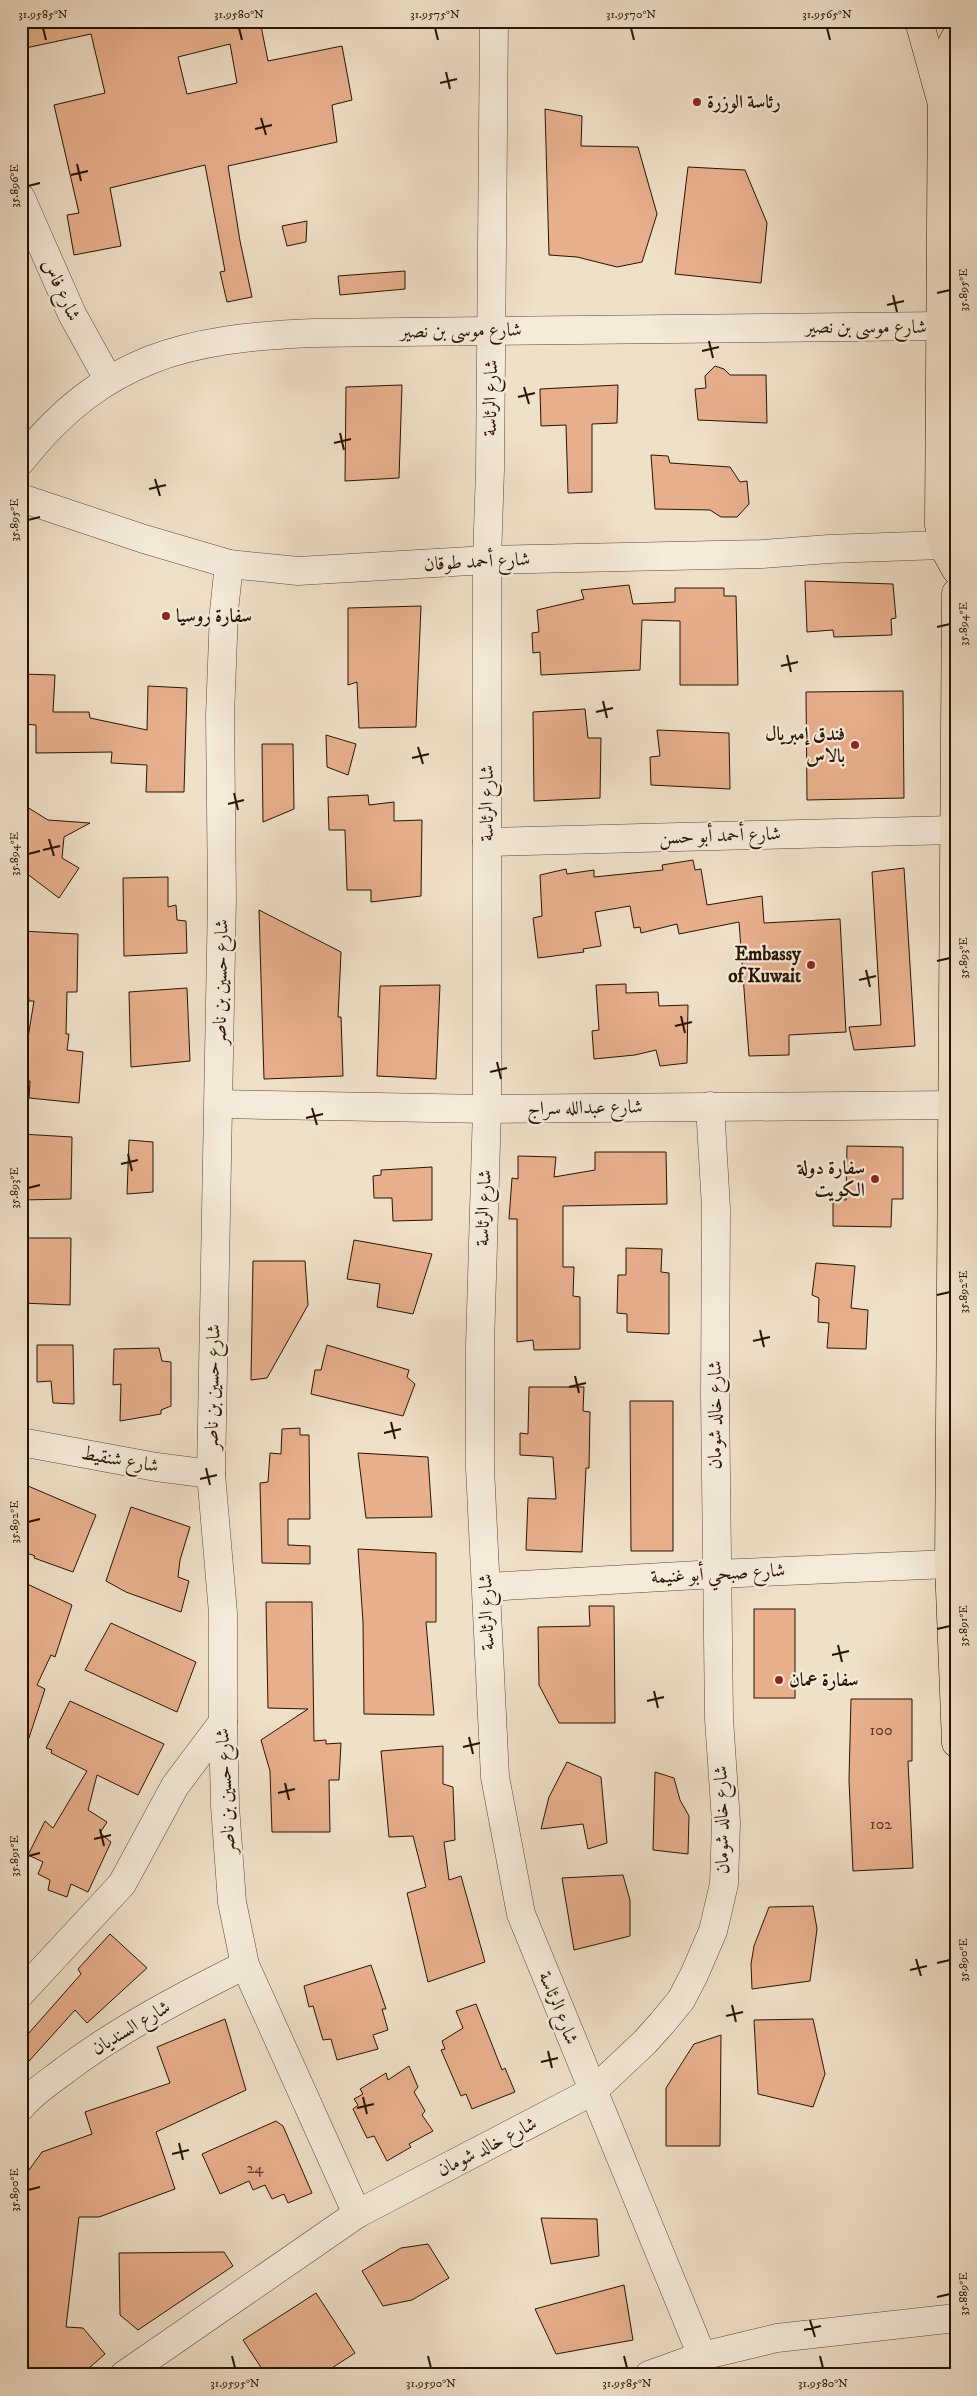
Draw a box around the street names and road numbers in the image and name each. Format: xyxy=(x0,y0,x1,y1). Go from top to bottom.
street label: شارع فاس xyxy=(34,255,85,326)
street label: شارع موسى بن نصير xyxy=(803,316,927,342)
street label: شارع موسى بن نصير xyxy=(398,318,522,347)
street label: شارع الرئاسة xyxy=(479,359,506,437)
street label: شارع أحمد طوقان xyxy=(423,546,531,579)
street label: شارع الرئاسة xyxy=(476,765,502,841)
street label: شارع أحمد أبو حسن xyxy=(659,820,781,853)
street label: شارع حسين بن ناصر xyxy=(208,919,237,1047)
street label: شارع عبدالله سراج xyxy=(527,1095,643,1126)
street label: شارع الرئاسة xyxy=(471,1169,500,1247)
street label: شارع حسين بن ناصر xyxy=(200,1324,229,1452)
street label: شارع خالد شومان xyxy=(704,1361,730,1469)
street label: شارع شنقيط xyxy=(79,1442,161,1481)
street label: شارع صبحي أبو غنيمة xyxy=(650,1557,786,1595)
street label: شارع الرئاسة xyxy=(474,1573,503,1651)
street label: شارع حسين بن ناصر xyxy=(211,1727,244,1856)
street label: شارع خالد شومان xyxy=(710,1765,737,1875)
street label: شارع الرئاسة xyxy=(530,1968,583,2049)
street label: شارع السنديان xyxy=(87,1996,176,2063)
street label: شارع خالد شومان xyxy=(433,2112,542,2185)

